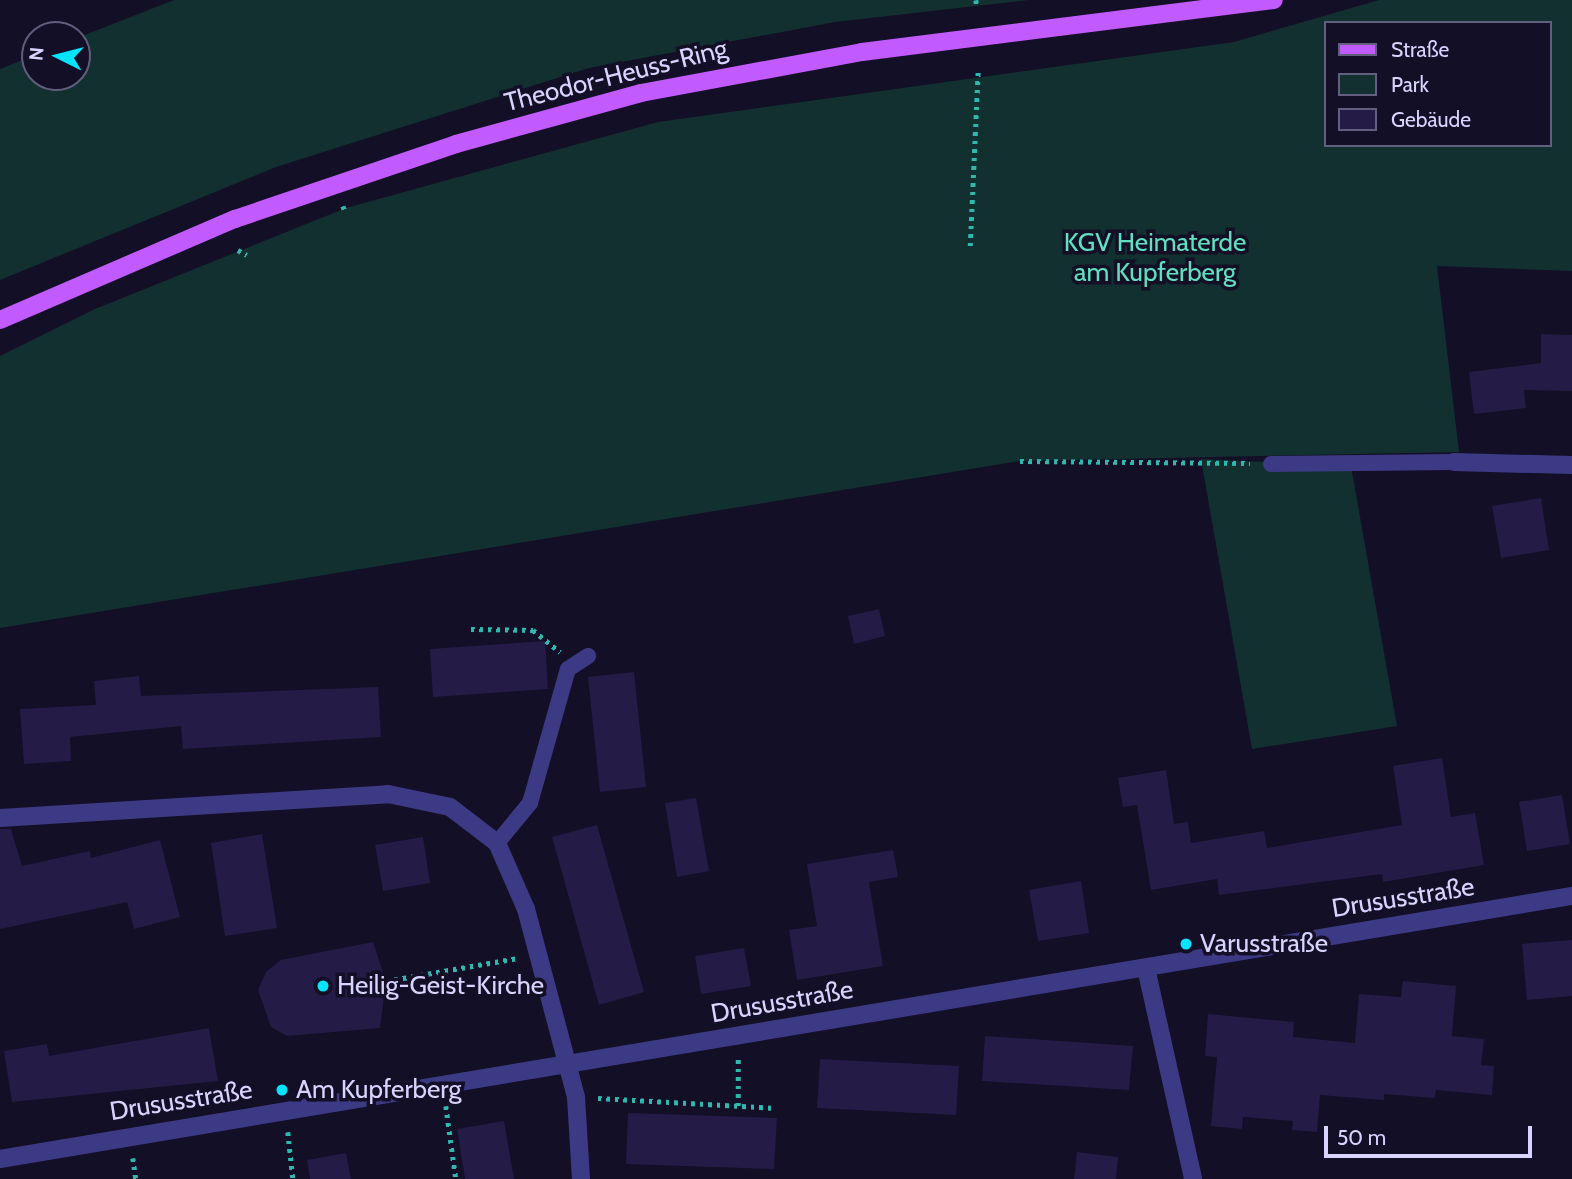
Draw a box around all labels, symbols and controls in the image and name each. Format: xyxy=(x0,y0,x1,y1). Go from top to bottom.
north arrow xyxy=(21,21,91,91)
legend xyxy=(1324,21,1551,147)
street label: Theodor-Heuss-Ring xyxy=(501,33,731,119)
text: Straße xyxy=(1391,37,1449,62)
text: N xyxy=(24,46,49,62)
text: Park xyxy=(1391,72,1429,97)
text: Gebäude xyxy=(1391,107,1471,132)
park label: KGV Heimaterde am Kupferberg xyxy=(1064,227,1246,288)
street label: Drususstraße xyxy=(1329,871,1477,925)
place label: Varusstraße xyxy=(1200,928,1328,960)
marker: Varusstraße xyxy=(1178,936,1194,952)
place label: Heilig-Geist-Kirche xyxy=(337,970,544,1002)
street label: Drususstraße xyxy=(708,974,856,1030)
marker: Heilig-Geist-Kirche xyxy=(315,978,331,994)
street label: Drususstraße xyxy=(107,1074,255,1128)
place label: Am Kupferberg xyxy=(296,1074,461,1106)
marker: Am Kupferberg xyxy=(274,1082,290,1098)
scale bar xyxy=(1327,1112,1535,1156)
text: 50 m xyxy=(1337,1125,1386,1150)

